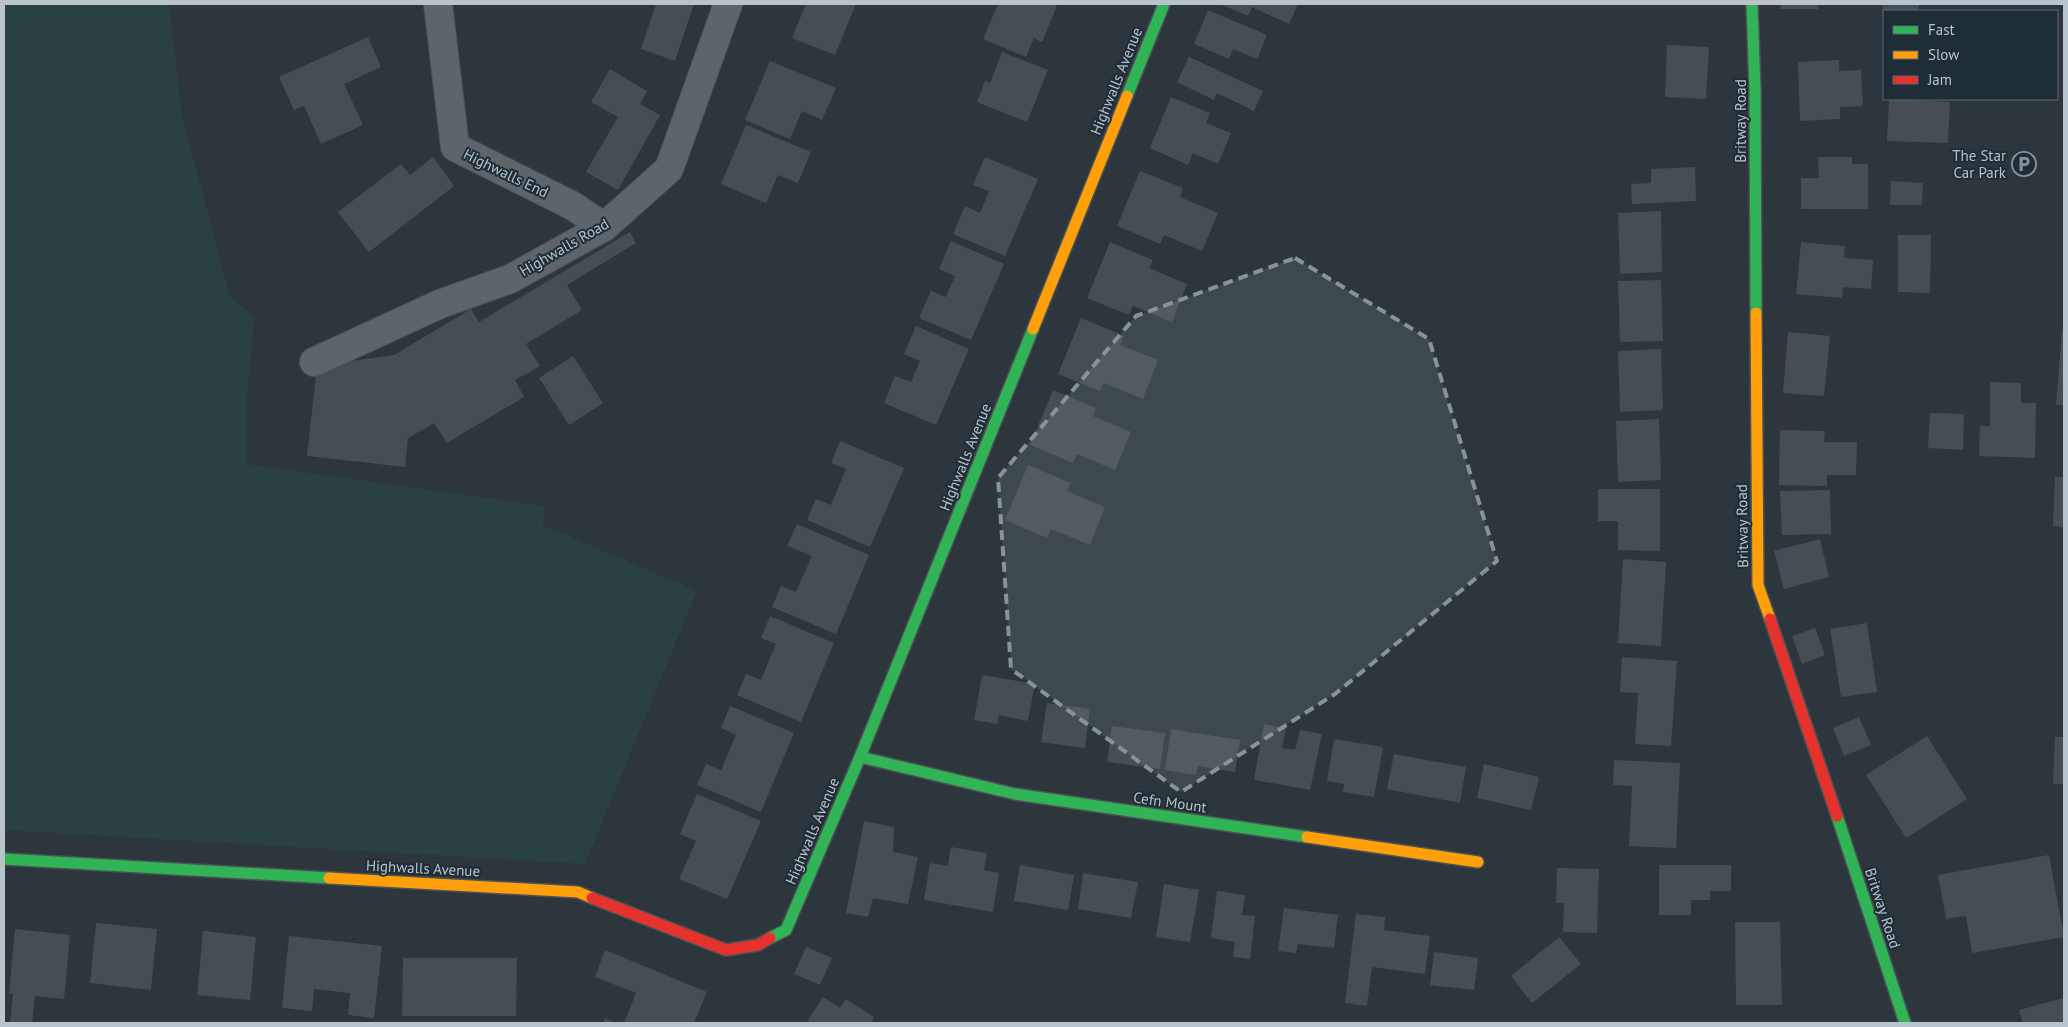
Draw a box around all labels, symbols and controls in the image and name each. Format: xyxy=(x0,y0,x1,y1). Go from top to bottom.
legend xyxy=(1883,10,2058,100)
text: Fast xyxy=(1928,20,1955,39)
street label: Highwalls Avenue xyxy=(1086,24,1146,138)
text: Slow xyxy=(1928,45,1959,64)
text: Jam xyxy=(1927,70,1952,89)
street label: Britway Road xyxy=(1731,79,1750,163)
street label: Highwalls End xyxy=(460,144,552,202)
place label: The Star Car Park xyxy=(1952,146,2007,182)
parking icon: The Star Car Park xyxy=(2011,151,2037,177)
street label: Highwalls Road xyxy=(516,214,612,280)
street label: Highwalls Avenue xyxy=(935,400,995,514)
street label: Britway Road xyxy=(1732,484,1752,568)
street label: Highwalls Avenue xyxy=(781,775,843,887)
street label: Cefn Mount xyxy=(1132,787,1208,817)
street label: Highwalls Avenue xyxy=(365,856,481,880)
street label: Britway Road xyxy=(1861,865,1905,951)

